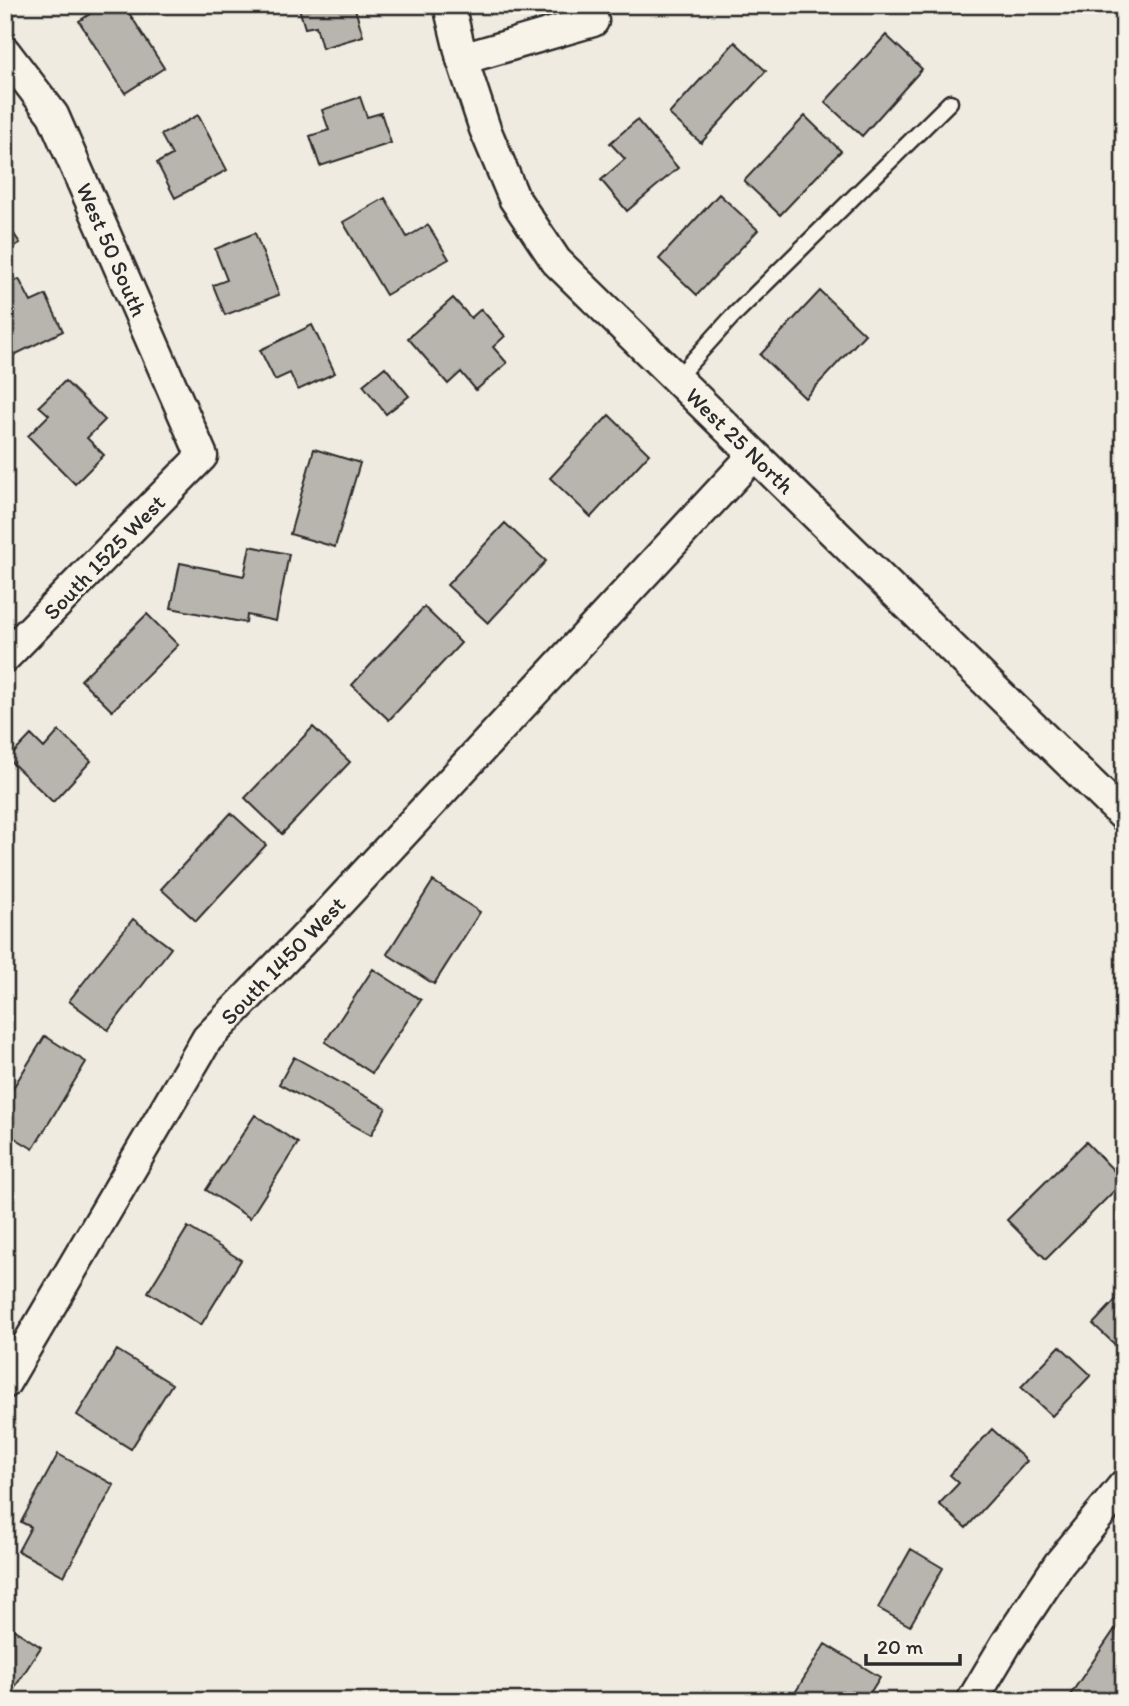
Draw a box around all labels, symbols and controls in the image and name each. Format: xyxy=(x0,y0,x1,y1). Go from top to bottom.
street label: West 50 South xyxy=(70,178,153,321)
street label: West 25 North xyxy=(680,382,800,500)
street label: South 1525 West xyxy=(37,488,171,626)
street label: South 1450 West xyxy=(215,890,351,1031)
scale bar xyxy=(866,1622,961,1666)
text: 20 m xyxy=(877,1634,924,1659)

